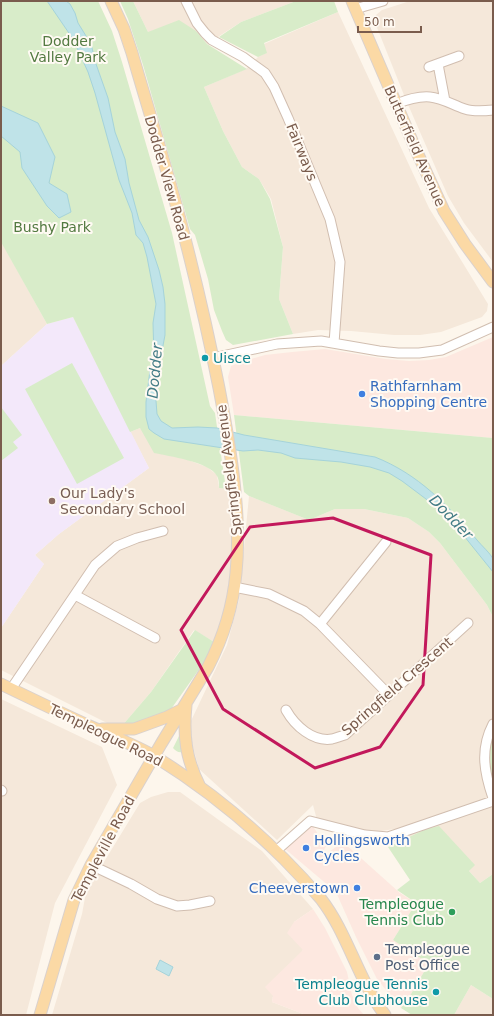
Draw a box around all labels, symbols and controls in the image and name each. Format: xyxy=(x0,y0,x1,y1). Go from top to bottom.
scale bar xyxy=(358,8,421,34)
text: 50 m xyxy=(364,15,395,29)
park label: Dodder Valley Park xyxy=(30,33,107,65)
street label: Butterfield Avenue xyxy=(381,83,449,209)
street label: Dodder View Road xyxy=(142,114,192,242)
street label: Fairways xyxy=(283,121,321,183)
park label: Bushy Park xyxy=(13,219,92,235)
water label: Dodder xyxy=(144,342,166,399)
place label: Uisce xyxy=(213,350,251,366)
marker: Uisce xyxy=(200,353,210,363)
place label: Rathfarnham Shopping Centre xyxy=(370,378,487,410)
marker: Rathfarnham Shopping Centre xyxy=(357,389,367,399)
street label: Springfield Avenue xyxy=(213,404,245,536)
place label: Our Lady's Secondary School xyxy=(60,485,185,517)
water label: Dodder xyxy=(425,491,477,544)
marker: Our Lady's Secondary School xyxy=(47,496,57,506)
street label: Springfield Crescent xyxy=(338,633,456,738)
street label: Templeogue Road xyxy=(46,700,165,769)
street label: Templeville Road xyxy=(68,793,138,906)
place label: Hollingsworth Cycles xyxy=(314,832,410,864)
marker: Hollingsworth Cycles xyxy=(301,843,311,853)
place label: Cheeverstown xyxy=(249,880,349,896)
marker: Cheeverstown xyxy=(352,883,362,893)
place label: Templeogue Tennis Club xyxy=(358,896,444,928)
marker: Templeogue Tennis Club xyxy=(447,907,457,917)
place label: Templeogue Post Office xyxy=(384,941,470,973)
marker: Templeogue Post Office xyxy=(372,952,382,962)
place label: Templeogue Tennis Club Clubhouse xyxy=(294,976,428,1008)
marker: Templeogue Tennis Club Clubhouse xyxy=(431,987,441,997)

